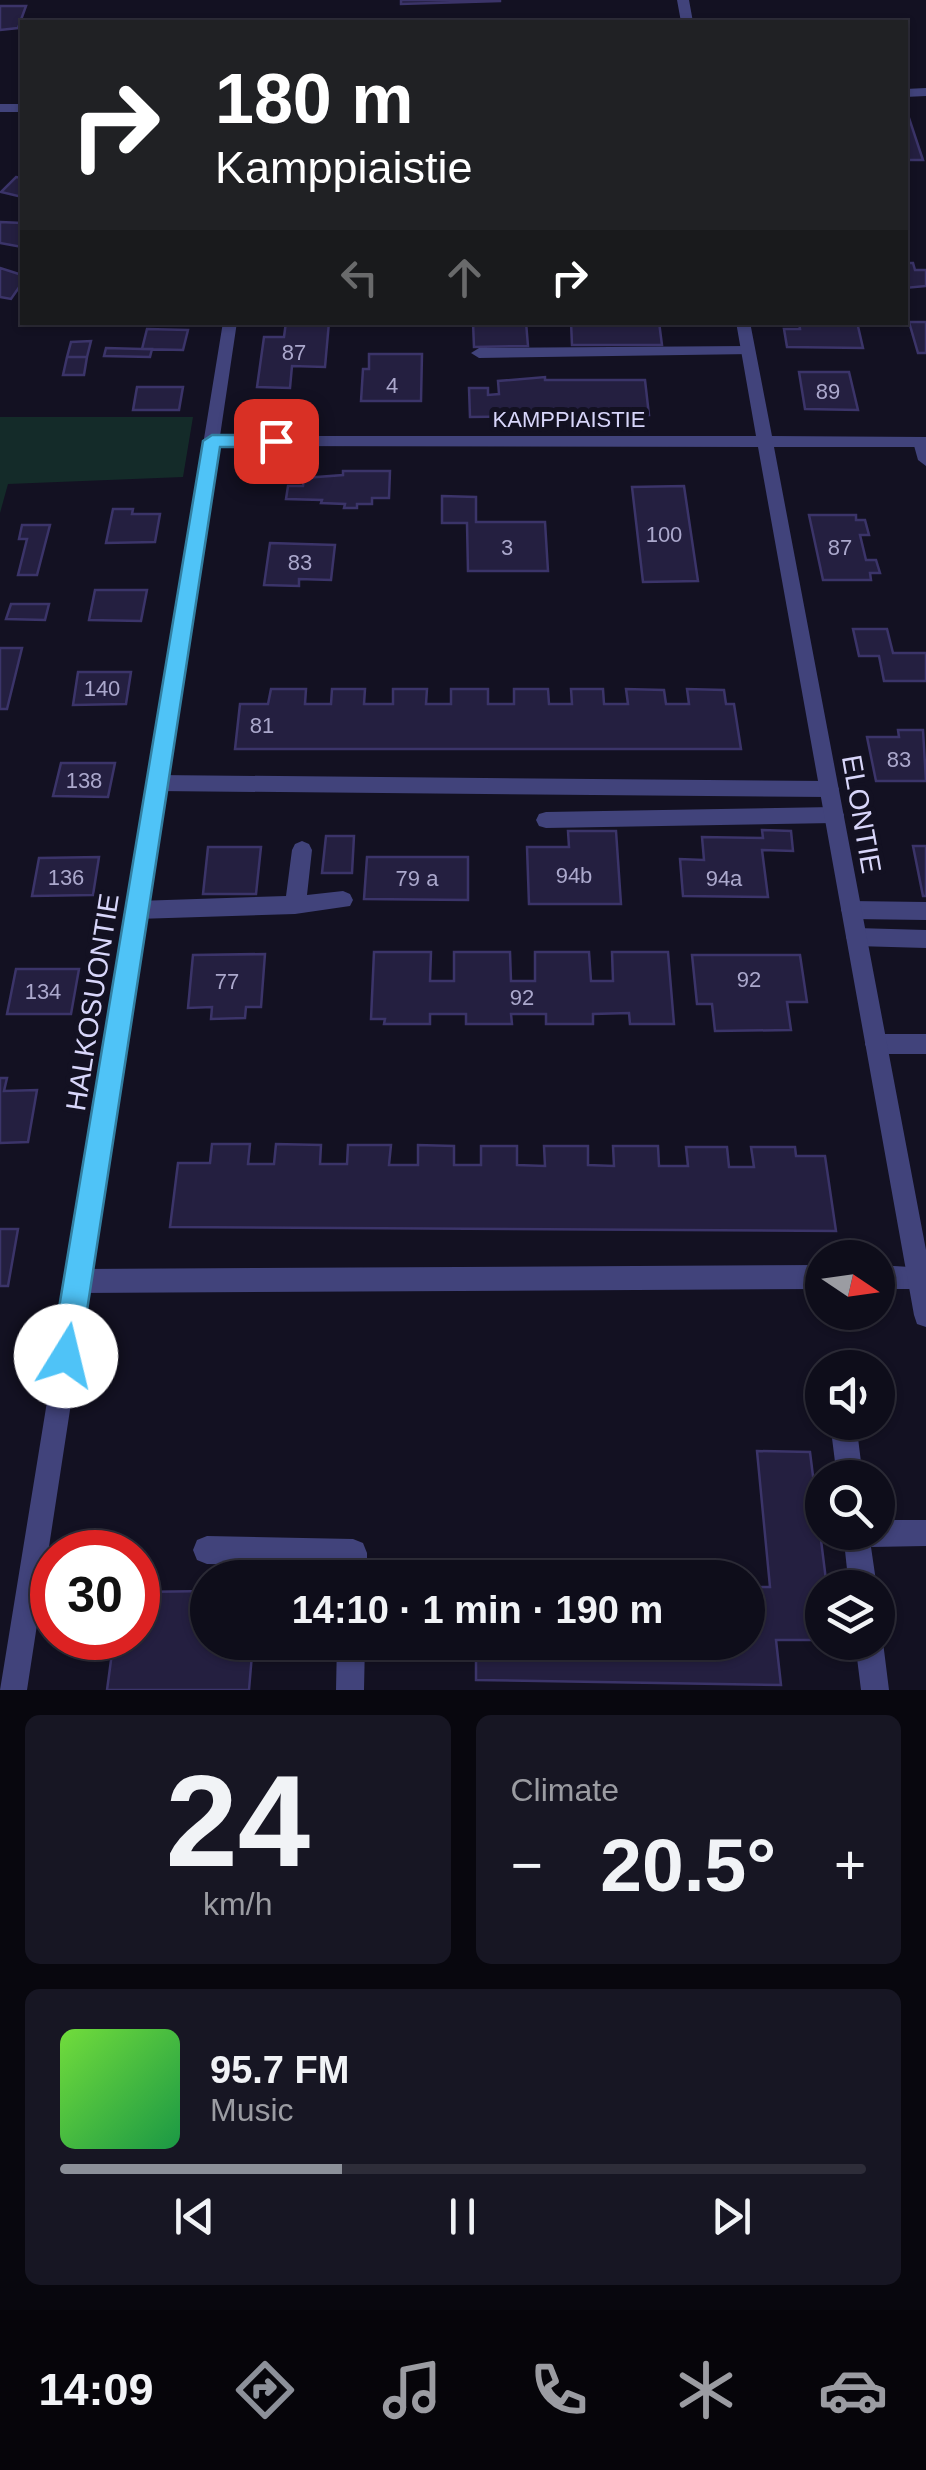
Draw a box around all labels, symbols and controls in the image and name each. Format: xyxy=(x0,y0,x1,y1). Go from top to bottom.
icon: right xyxy=(50,60,180,190)
text: 180 m xyxy=(215,60,413,138)
text: Kamppiaistie xyxy=(215,142,473,193)
icon: left xyxy=(332,250,387,305)
icon: ahead xyxy=(437,250,492,305)
icon: right xyxy=(542,250,597,305)
house number: 87 xyxy=(282,340,306,365)
house number: 4 xyxy=(386,373,398,398)
house number: 89 xyxy=(816,379,840,404)
pin xyxy=(234,399,319,484)
street label: KAMPPIAISTIE xyxy=(493,407,645,432)
icon: arrive xyxy=(249,414,304,469)
house number: 100 xyxy=(646,522,682,547)
house number: 3 xyxy=(501,535,513,560)
house number: 87 xyxy=(828,535,852,560)
house number: 83 xyxy=(288,550,312,575)
house number: 140 xyxy=(84,676,120,701)
house number: 81 xyxy=(250,713,274,738)
house number: 83 xyxy=(887,747,911,772)
street label: ELONTIE xyxy=(836,752,887,876)
house number: 138 xyxy=(66,768,102,793)
house number: 94b xyxy=(556,863,592,888)
house number: 136 xyxy=(48,865,84,890)
house number: 79 a xyxy=(396,866,439,891)
house number: 94a xyxy=(706,866,743,891)
street label: HALKOSUONTIE xyxy=(60,891,125,1113)
house number: 92 xyxy=(737,967,761,992)
house number: 77 xyxy=(215,969,239,994)
house number: 134 xyxy=(25,979,61,1004)
house number: 92 xyxy=(510,985,534,1010)
north arrow xyxy=(805,1240,895,1330)
map controls xyxy=(805,1240,895,1660)
position arrow xyxy=(14,1304,118,1408)
button: sound xyxy=(805,1350,895,1440)
button: search xyxy=(805,1460,895,1550)
speed limit sign: 30 xyxy=(30,1530,160,1660)
button: layers xyxy=(805,1570,895,1660)
text: 14:10 · 1 min · 190 m xyxy=(292,1589,663,1631)
text: 24 xyxy=(165,1748,310,1894)
text: Climate xyxy=(511,1772,619,1808)
text: 20.5° xyxy=(600,1823,776,1907)
text: − xyxy=(511,1834,543,1896)
text: + xyxy=(834,1834,866,1896)
text: km/h xyxy=(203,1886,272,1922)
text: 95.7 FM xyxy=(210,2049,349,2091)
text: Music xyxy=(210,2092,294,2128)
icon: previous xyxy=(167,2189,222,2244)
icon: pause xyxy=(435,2189,490,2244)
icon: next xyxy=(704,2189,759,2244)
icon: directions xyxy=(230,2355,300,2425)
icon: music xyxy=(377,2355,447,2425)
icon: phone xyxy=(524,2355,594,2425)
icon: climate xyxy=(671,2355,741,2425)
icon: car xyxy=(818,2355,888,2425)
text: 14:09 xyxy=(38,2364,154,2415)

